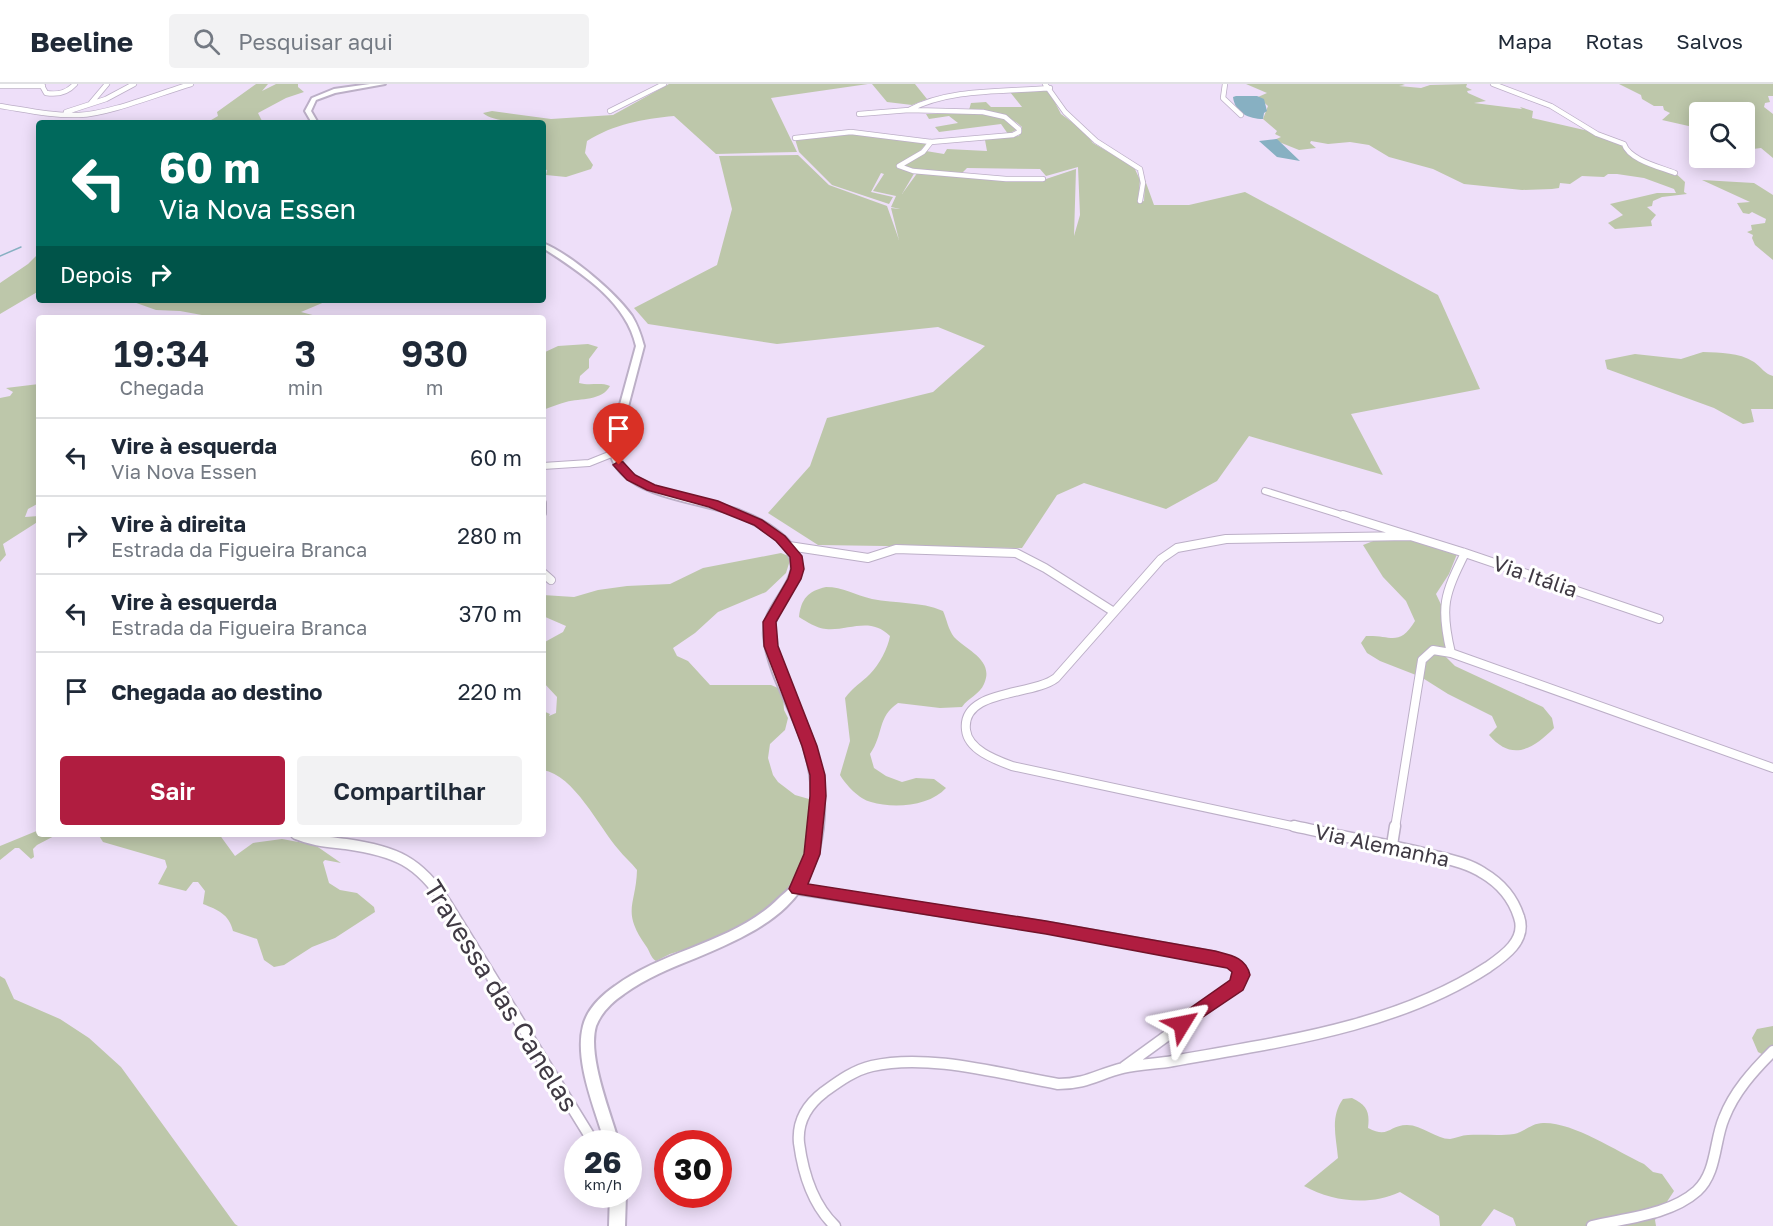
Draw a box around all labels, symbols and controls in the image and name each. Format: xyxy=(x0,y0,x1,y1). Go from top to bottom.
search box xyxy=(169,14,589,68)
text: Beeline xyxy=(30,25,133,58)
icon: search xyxy=(190,25,223,58)
text: Pesquisar aqui xyxy=(238,28,393,55)
text: Mapa xyxy=(1498,28,1552,54)
text: Rotas xyxy=(1585,28,1643,54)
text: Salvos xyxy=(1676,28,1743,54)
map controls xyxy=(1689,102,1755,168)
button: search xyxy=(1689,102,1755,168)
text: 60 m xyxy=(159,142,260,192)
icon: left xyxy=(60,144,138,222)
text: Via Nova Essen xyxy=(159,193,356,225)
icon: right xyxy=(144,258,177,291)
text: Depois xyxy=(60,261,132,288)
text: 19:34 xyxy=(114,332,210,375)
text: 3 xyxy=(295,332,316,375)
text: 930 xyxy=(401,332,468,375)
text: Chegada xyxy=(120,375,204,399)
text: min xyxy=(288,375,323,399)
text: m xyxy=(426,375,443,399)
pin xyxy=(593,403,644,465)
icon: arrive xyxy=(602,412,635,445)
text: Vire à esquerda xyxy=(111,432,277,459)
icon: left xyxy=(60,441,93,474)
text: 60 m xyxy=(470,444,522,471)
text: Via Nova Essen xyxy=(111,459,257,483)
text: Vire à direita xyxy=(111,510,246,537)
icon: right xyxy=(60,519,93,552)
text: 280 m xyxy=(457,522,522,549)
text: Estrada da Figueira Branca xyxy=(111,537,367,561)
street label: Via Itália xyxy=(1490,549,1581,603)
text: Vire à esquerda xyxy=(111,588,277,615)
icon: left xyxy=(60,597,93,630)
text: 370 m xyxy=(459,600,522,627)
text: Estrada da Figueira Branca xyxy=(111,615,367,639)
icon: arrive xyxy=(60,675,93,708)
text: Chegada ao destino xyxy=(111,678,323,705)
text: 220 m xyxy=(458,678,522,705)
button: Sair xyxy=(60,756,285,825)
button: Compartilhar xyxy=(297,756,522,825)
street label: Via Alemanha xyxy=(1312,818,1452,872)
street label: Travessa das Canelas xyxy=(418,874,585,1117)
position arrow xyxy=(1150,992,1214,1056)
speed limit sign: 30 xyxy=(654,1130,732,1208)
text: 26 xyxy=(584,1144,622,1180)
text: km/h xyxy=(584,1175,622,1193)

